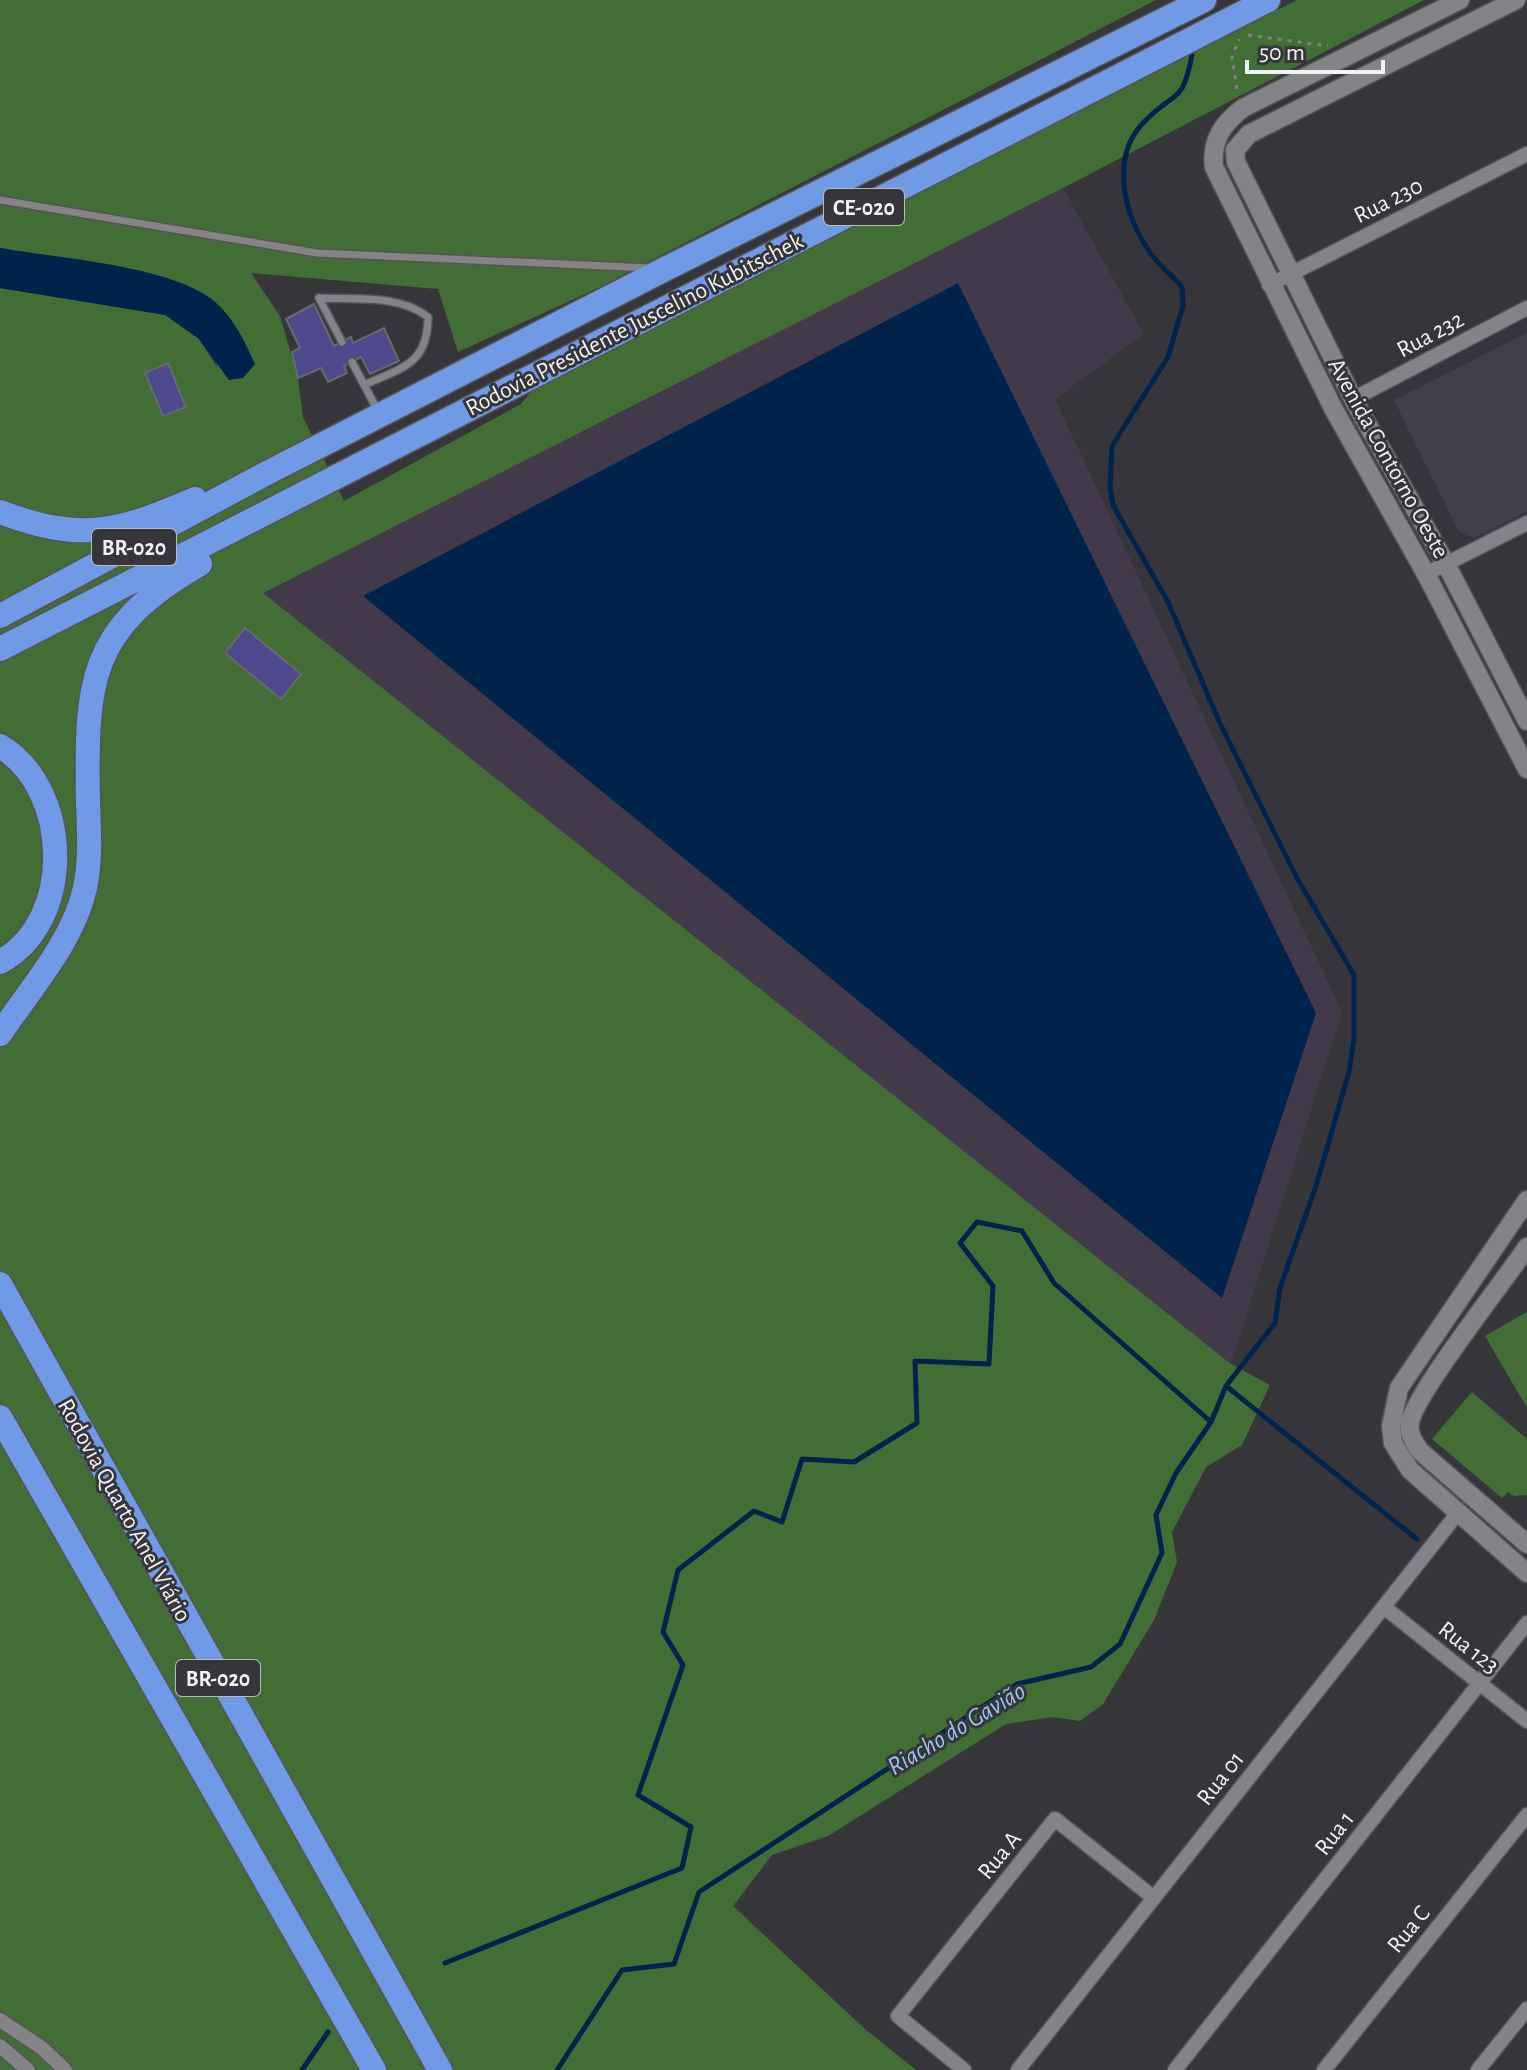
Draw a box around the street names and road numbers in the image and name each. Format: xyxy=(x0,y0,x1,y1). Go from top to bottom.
street label: Rua 230 xyxy=(1350,173,1427,228)
road number: CE-020 xyxy=(824,189,904,225)
street label: Rodovia Presidente Juscelino Kubitschek xyxy=(462,229,807,421)
street label: Rua 232 xyxy=(1393,307,1468,362)
street label: Avenida Contorno Oeste xyxy=(1323,355,1453,562)
road number: BR-020 xyxy=(92,529,176,565)
street label: Rodovia Quarto Anel Viário xyxy=(53,1395,195,1626)
street label: Rua 123 xyxy=(1434,1617,1503,1679)
road number: BR-020 xyxy=(176,1660,260,1696)
street label: Rua 01 xyxy=(1193,1747,1249,1810)
street label: Rua 1 xyxy=(1310,1807,1359,1860)
street label: Rua A xyxy=(973,1827,1026,1884)
street label: Rua C xyxy=(1383,1902,1435,1958)

